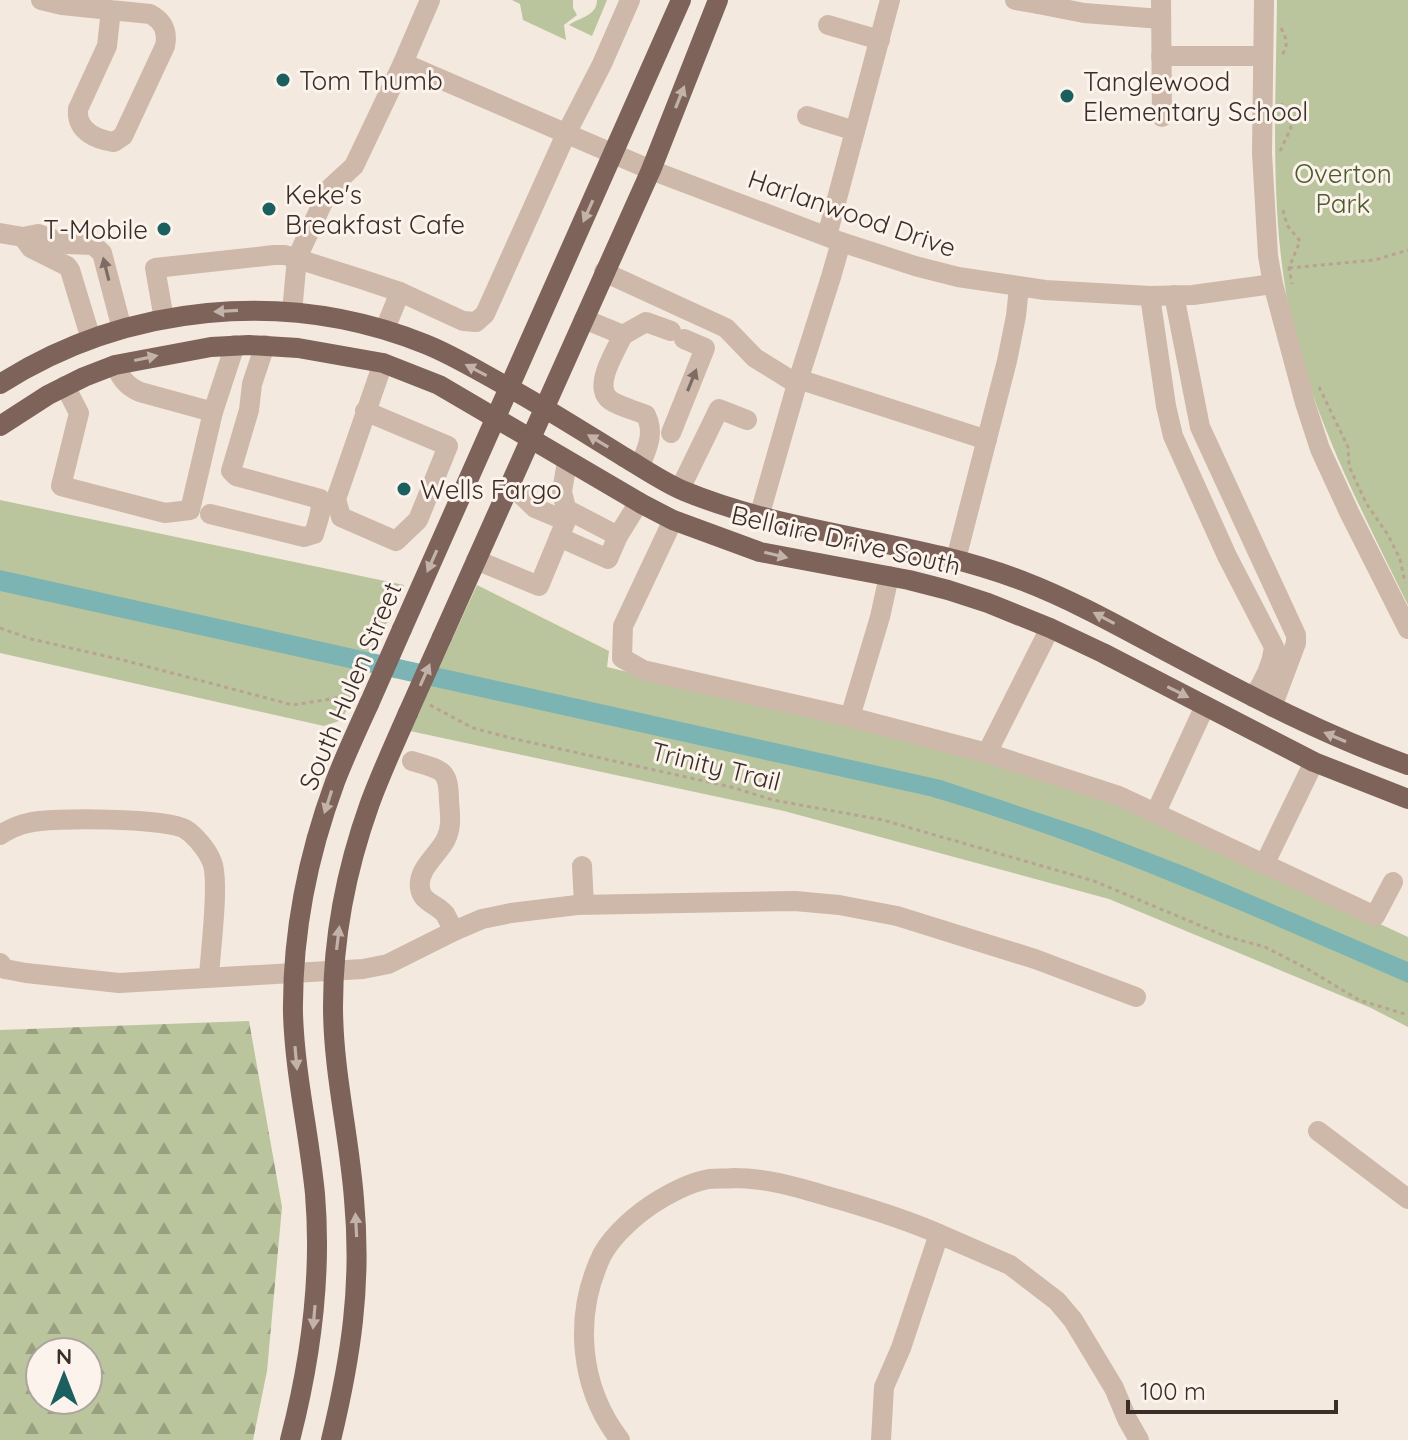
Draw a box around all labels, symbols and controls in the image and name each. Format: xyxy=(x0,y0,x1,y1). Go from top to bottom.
place label: Tom Thumb xyxy=(299,64,443,97)
place label: Tanglewood Elementary School xyxy=(1083,65,1308,128)
marker: Tom Thumb xyxy=(274,71,292,89)
one-way arrow xyxy=(674,85,687,109)
marker: Tanglewood Elementary School xyxy=(1058,87,1076,105)
park label: Overton Park xyxy=(1294,157,1392,220)
street label: Harlanwood Drive xyxy=(744,162,960,264)
place label: Keke's Breakfast Cafe xyxy=(285,178,465,241)
one-way arrow xyxy=(581,199,594,223)
marker: Keke's Breakfast Cafe xyxy=(260,200,278,218)
place label: T-Mobile xyxy=(43,213,148,246)
marker: T-Mobile xyxy=(155,220,173,238)
one-way arrow xyxy=(100,257,112,282)
one-way arrow xyxy=(213,305,238,318)
one-way arrow xyxy=(133,352,158,364)
one-way arrow xyxy=(464,363,487,376)
one-way arrow xyxy=(686,368,699,392)
one-way arrow xyxy=(587,435,609,449)
place label: Wells Fargo xyxy=(420,473,562,506)
marker: Wells Fargo xyxy=(395,480,413,498)
street label: Bellaire Drive South xyxy=(728,498,964,582)
one-way arrow xyxy=(764,549,789,562)
one-way arrow xyxy=(426,550,439,573)
street label: South Hulen Street xyxy=(291,577,409,795)
one-way arrow xyxy=(1093,612,1116,625)
one-way arrow xyxy=(418,664,432,687)
one-way arrow xyxy=(1167,686,1190,699)
one-way arrow xyxy=(1324,730,1347,743)
street label: Trinity Trail xyxy=(648,734,784,798)
one-way arrow xyxy=(322,791,334,815)
one-way arrow xyxy=(332,925,345,950)
one-way arrow xyxy=(290,1046,303,1071)
one-way arrow xyxy=(349,1211,362,1237)
one-way arrow xyxy=(307,1305,320,1330)
north arrow xyxy=(24,1336,104,1416)
text: N xyxy=(56,1342,72,1370)
scale bar xyxy=(1128,1364,1336,1414)
text: 100 m xyxy=(1140,1376,1206,1406)

